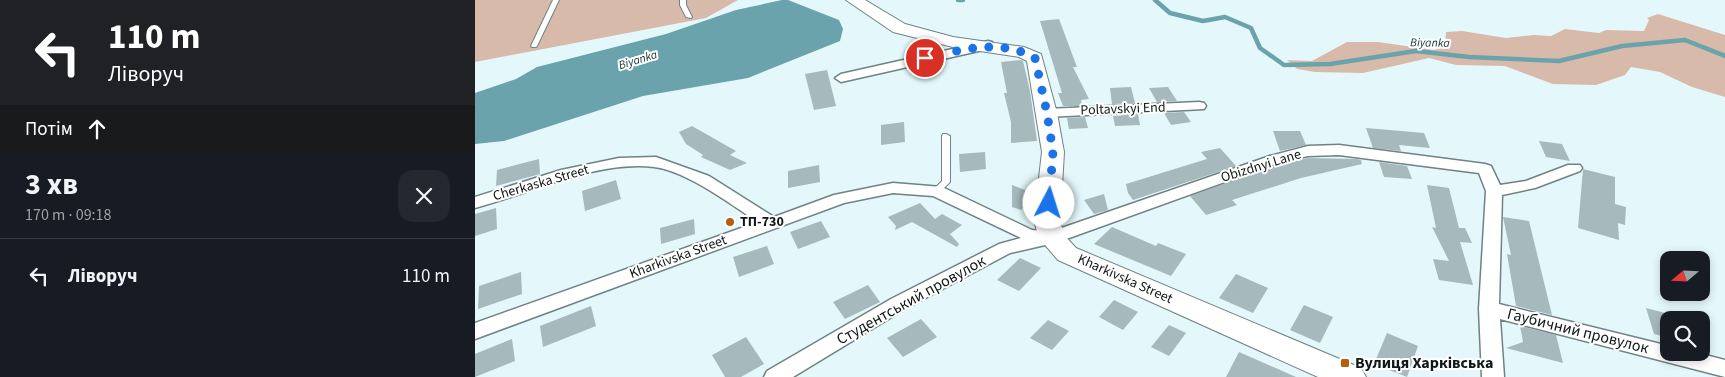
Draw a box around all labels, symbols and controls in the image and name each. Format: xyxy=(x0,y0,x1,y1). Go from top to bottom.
text: 110 m xyxy=(108,12,200,62)
icon: left xyxy=(25,20,90,85)
water label: Biyanka xyxy=(1410,34,1451,52)
pin xyxy=(904,37,946,79)
icon: arrive xyxy=(911,44,939,72)
water label: Biyanka xyxy=(617,46,660,74)
text: Ліворуч xyxy=(108,58,184,90)
street label: Poltavskyi End xyxy=(1080,98,1166,120)
icon: ahead xyxy=(83,115,111,143)
text: Потім xyxy=(25,116,73,143)
street label: Obizdnyi Lane xyxy=(1218,144,1304,188)
street label: Cherkaska Street xyxy=(491,160,592,206)
text: 3 хв xyxy=(25,163,78,206)
button: close xyxy=(398,170,450,222)
position arrow xyxy=(1022,176,1074,228)
text: 170 m · 09:18 xyxy=(25,204,112,226)
place label: ТП-730 xyxy=(740,212,784,232)
marker: ТП-730 xyxy=(724,216,736,228)
street label: Kharkivska Street xyxy=(627,230,730,284)
street label: Kharkivska Street xyxy=(1074,249,1176,309)
street label: Студентський провулок xyxy=(833,250,990,350)
north arrow xyxy=(1660,251,1710,301)
map controls xyxy=(1660,251,1710,361)
icon: left xyxy=(25,262,53,290)
text: Ліворуч xyxy=(68,263,137,290)
text: 110 m xyxy=(402,263,450,290)
street label: Гаубичний провулок xyxy=(1505,303,1651,359)
button: search xyxy=(1660,311,1710,361)
place label: Вулиця Харківська xyxy=(1355,352,1493,374)
marker: Вулиця Харківська xyxy=(1339,357,1351,369)

